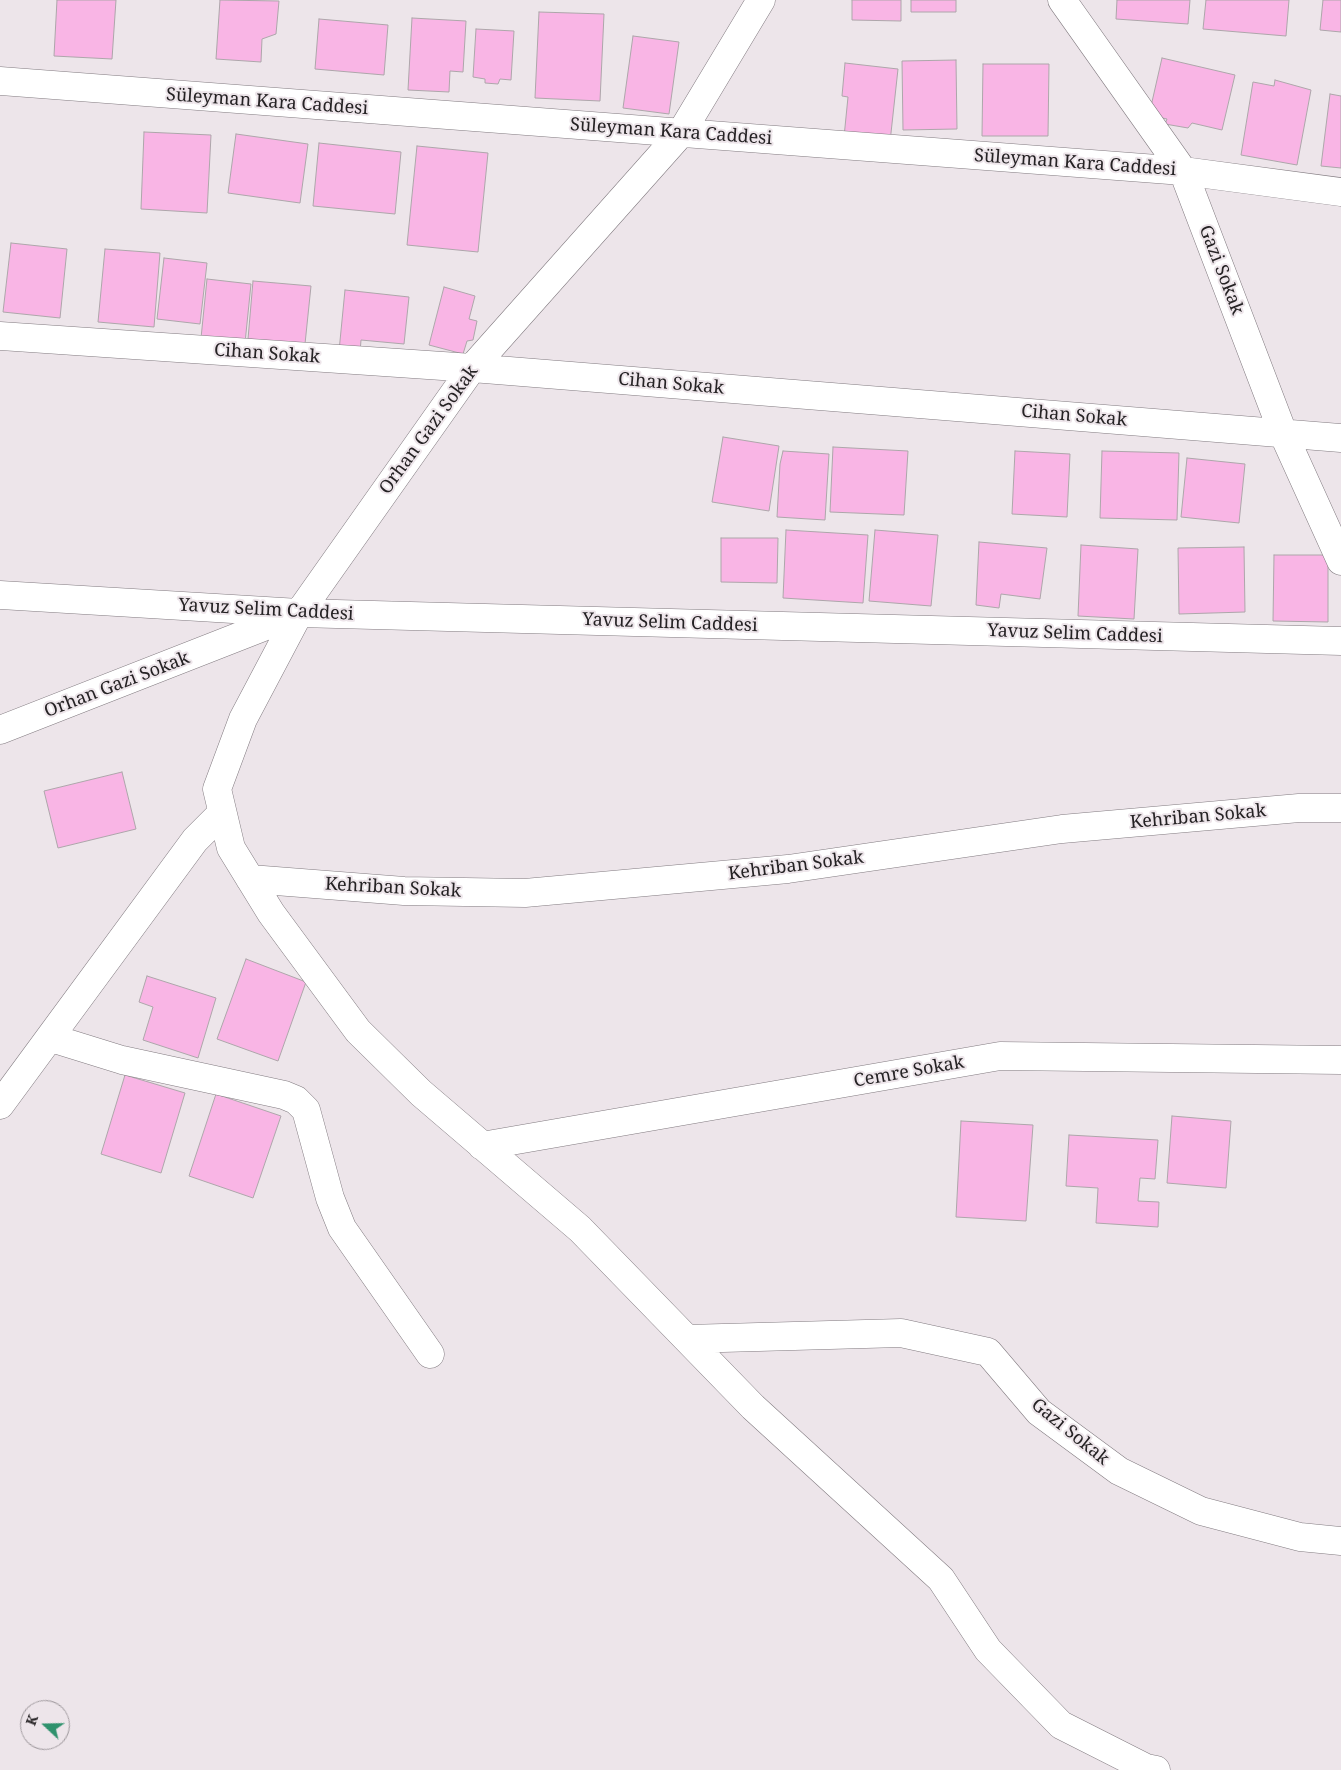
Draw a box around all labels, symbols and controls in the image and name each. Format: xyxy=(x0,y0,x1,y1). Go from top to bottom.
street label: Süleyman Kara Caddesi xyxy=(165,84,369,120)
street label: Süleyman Kara Caddesi xyxy=(569,114,773,150)
street label: Süleyman Kara Caddesi xyxy=(973,145,1177,181)
street label: Gazi Sokak xyxy=(1194,222,1248,318)
street label: Cihan Sokak xyxy=(213,340,321,368)
street label: Orhan Gazi Sokak xyxy=(375,361,483,499)
street label: Cihan Sokak xyxy=(617,369,725,399)
street label: Cihan Sokak xyxy=(1020,401,1128,431)
street label: Yavuz Selim Caddesi xyxy=(178,595,354,625)
street label: Yavuz Selim Caddesi xyxy=(582,609,758,637)
street label: Yavuz Selim Caddesi xyxy=(987,620,1163,648)
street label: Orhan Gazi Sokak xyxy=(41,647,193,723)
street label: Kehriban Sokak xyxy=(1129,800,1267,834)
street label: Kehriban Sokak xyxy=(727,847,865,885)
street label: Kehriban Sokak xyxy=(324,874,462,902)
street label: Cemre Sokak xyxy=(852,1052,966,1092)
street label: Gazi Sokak xyxy=(1027,1394,1113,1470)
north arrow xyxy=(20,1700,70,1750)
text: K xyxy=(21,1712,42,1728)

